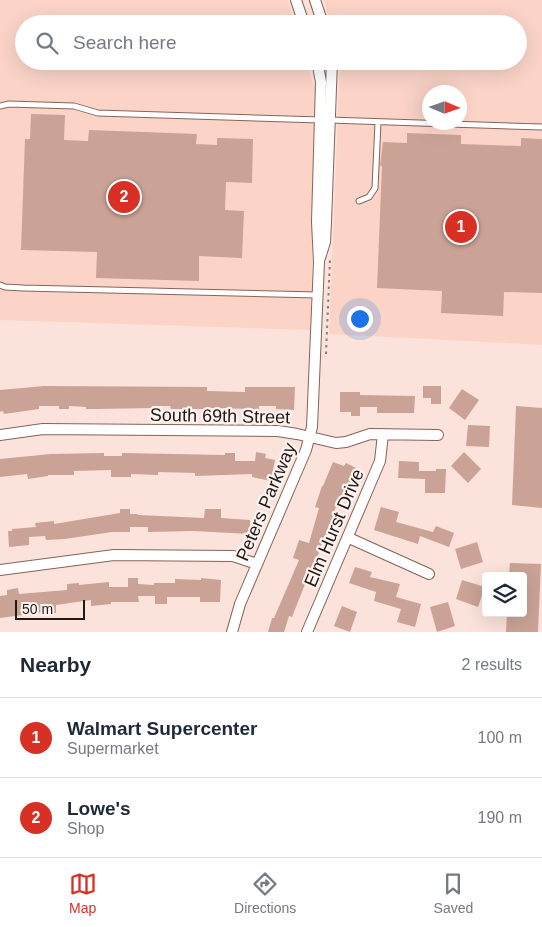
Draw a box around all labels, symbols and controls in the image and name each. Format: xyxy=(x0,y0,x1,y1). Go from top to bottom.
search box xyxy=(15,15,527,70)
icon: search xyxy=(33,29,61,57)
text: Search here xyxy=(73,32,177,53)
north arrow xyxy=(422,85,467,130)
pin: 2 xyxy=(108,178,140,216)
pin: 1 xyxy=(445,208,477,246)
your location xyxy=(347,306,373,332)
street label: South 69th Street xyxy=(150,405,290,427)
street label: Peters Parkway xyxy=(232,440,300,564)
street label: Elm Hurst Drive xyxy=(300,466,368,590)
map controls xyxy=(482,572,527,617)
button: layers xyxy=(482,572,527,617)
scale bar xyxy=(15,597,85,620)
text: 50 m xyxy=(22,601,53,617)
text: Nearby xyxy=(20,653,91,676)
text: 2 results xyxy=(462,656,522,673)
text: Walmart Supercenter xyxy=(67,718,257,739)
text: 1 xyxy=(32,729,40,746)
text: 100 m xyxy=(478,729,522,746)
text: Supermarket xyxy=(67,740,159,757)
text: Lowe's xyxy=(67,798,131,819)
text: 2 xyxy=(32,809,40,826)
text: 190 m xyxy=(478,809,522,826)
text: Shop xyxy=(67,820,104,837)
tab: Map xyxy=(69,870,97,916)
tab: Directions xyxy=(234,870,296,916)
tab: Saved xyxy=(434,870,473,916)

